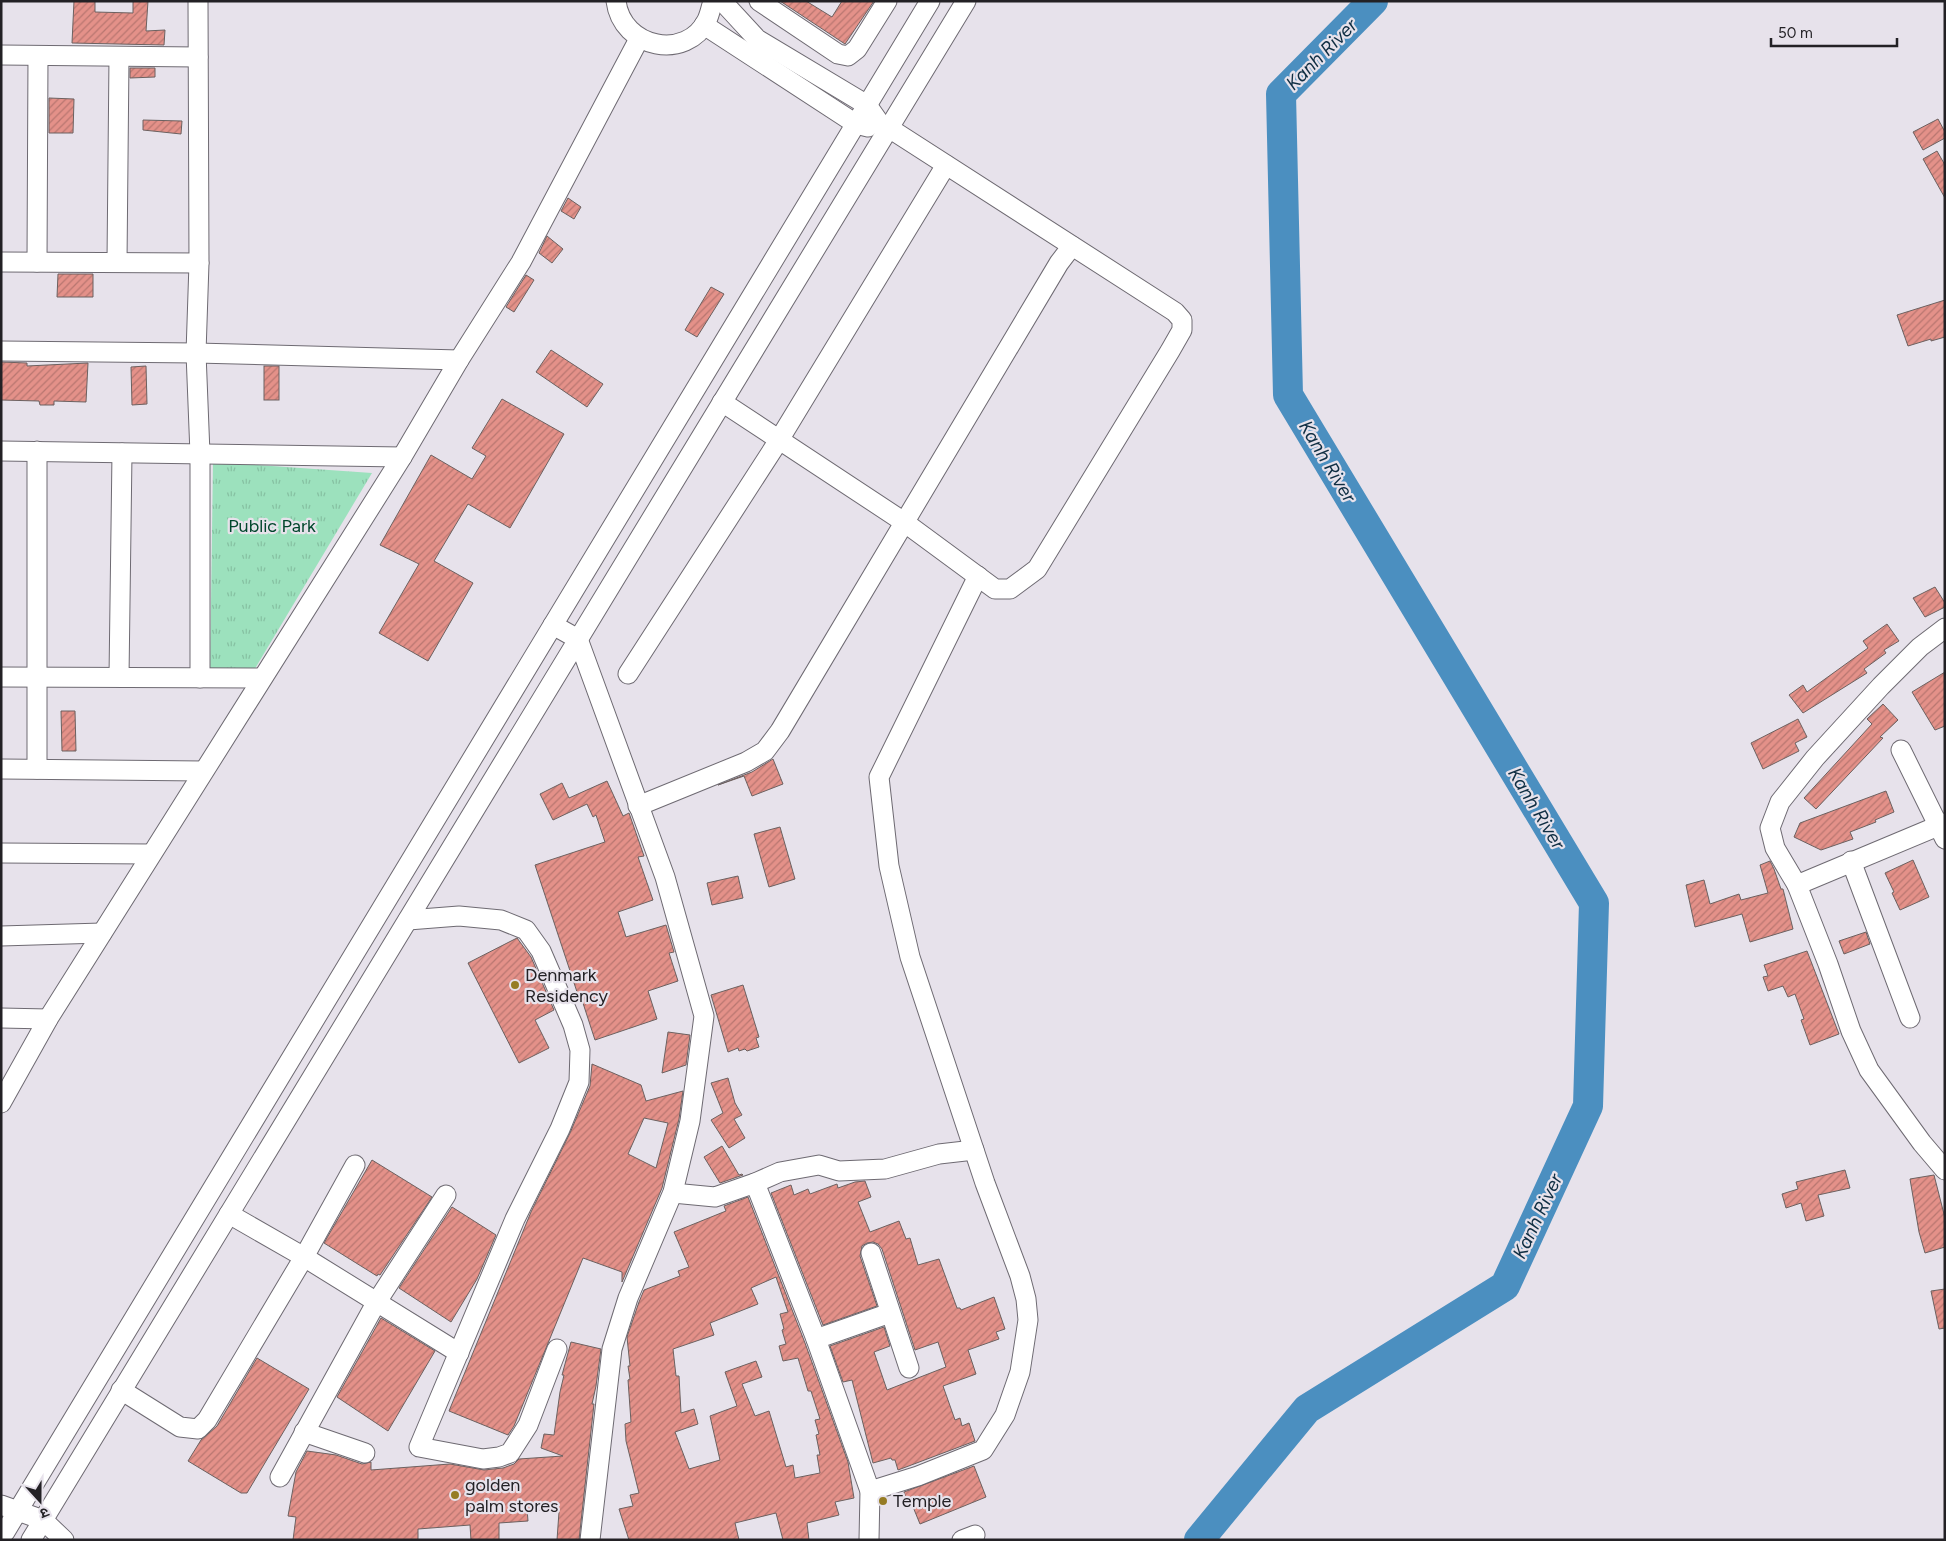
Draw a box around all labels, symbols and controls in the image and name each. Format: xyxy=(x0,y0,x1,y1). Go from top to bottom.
water label: Kanh River xyxy=(1281,14,1362,95)
scale bar xyxy=(1771,15,1897,47)
text: 50 m xyxy=(1778,24,1813,42)
water label: Kanh River xyxy=(1294,416,1361,507)
park label: Public Park xyxy=(228,515,316,537)
water label: Kanh River xyxy=(1503,763,1570,854)
place label: Denmark Residency xyxy=(525,964,609,1007)
marker: Denmark Residency xyxy=(509,979,521,991)
water label: Kanh River xyxy=(1508,1169,1567,1262)
place label: golden palm stores xyxy=(465,1474,558,1517)
north arrow xyxy=(15,1476,65,1526)
marker: golden palm stores xyxy=(449,1489,461,1501)
place label: Temple xyxy=(893,1490,952,1512)
marker: Temple xyxy=(877,1495,889,1507)
text: उ xyxy=(37,1503,51,1522)

